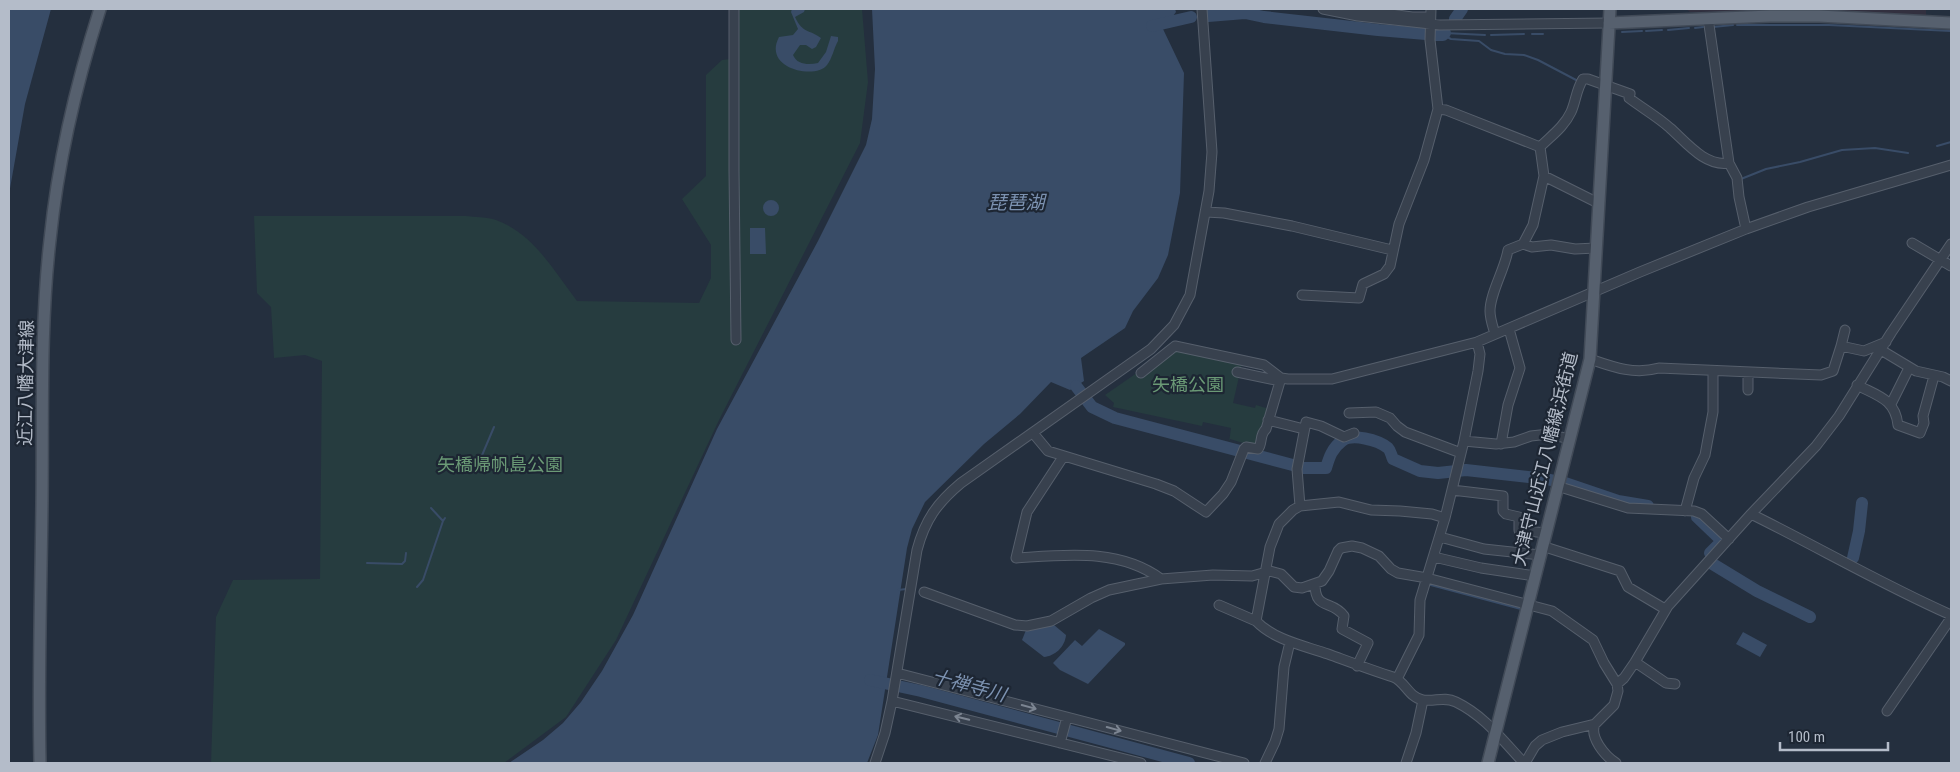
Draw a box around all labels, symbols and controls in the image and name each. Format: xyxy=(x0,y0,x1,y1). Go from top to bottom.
water label: 琵琶湖 xyxy=(987,191,1047,214)
street label: 近江八幡大津線 xyxy=(14,320,37,446)
street label: 大津守山近江八幡線;浜街道 xyxy=(1508,350,1581,568)
park label: 矢橋公園 xyxy=(1152,374,1224,395)
park label: 矢橋帰帆島公園 xyxy=(437,454,563,475)
water label: 十禅寺川 xyxy=(929,665,1010,707)
one-way arrow xyxy=(1020,703,1036,712)
one-way arrow xyxy=(955,713,971,723)
scale bar xyxy=(1780,720,1888,752)
one-way arrow xyxy=(1106,725,1122,734)
text: 100 m xyxy=(1788,728,1825,746)

